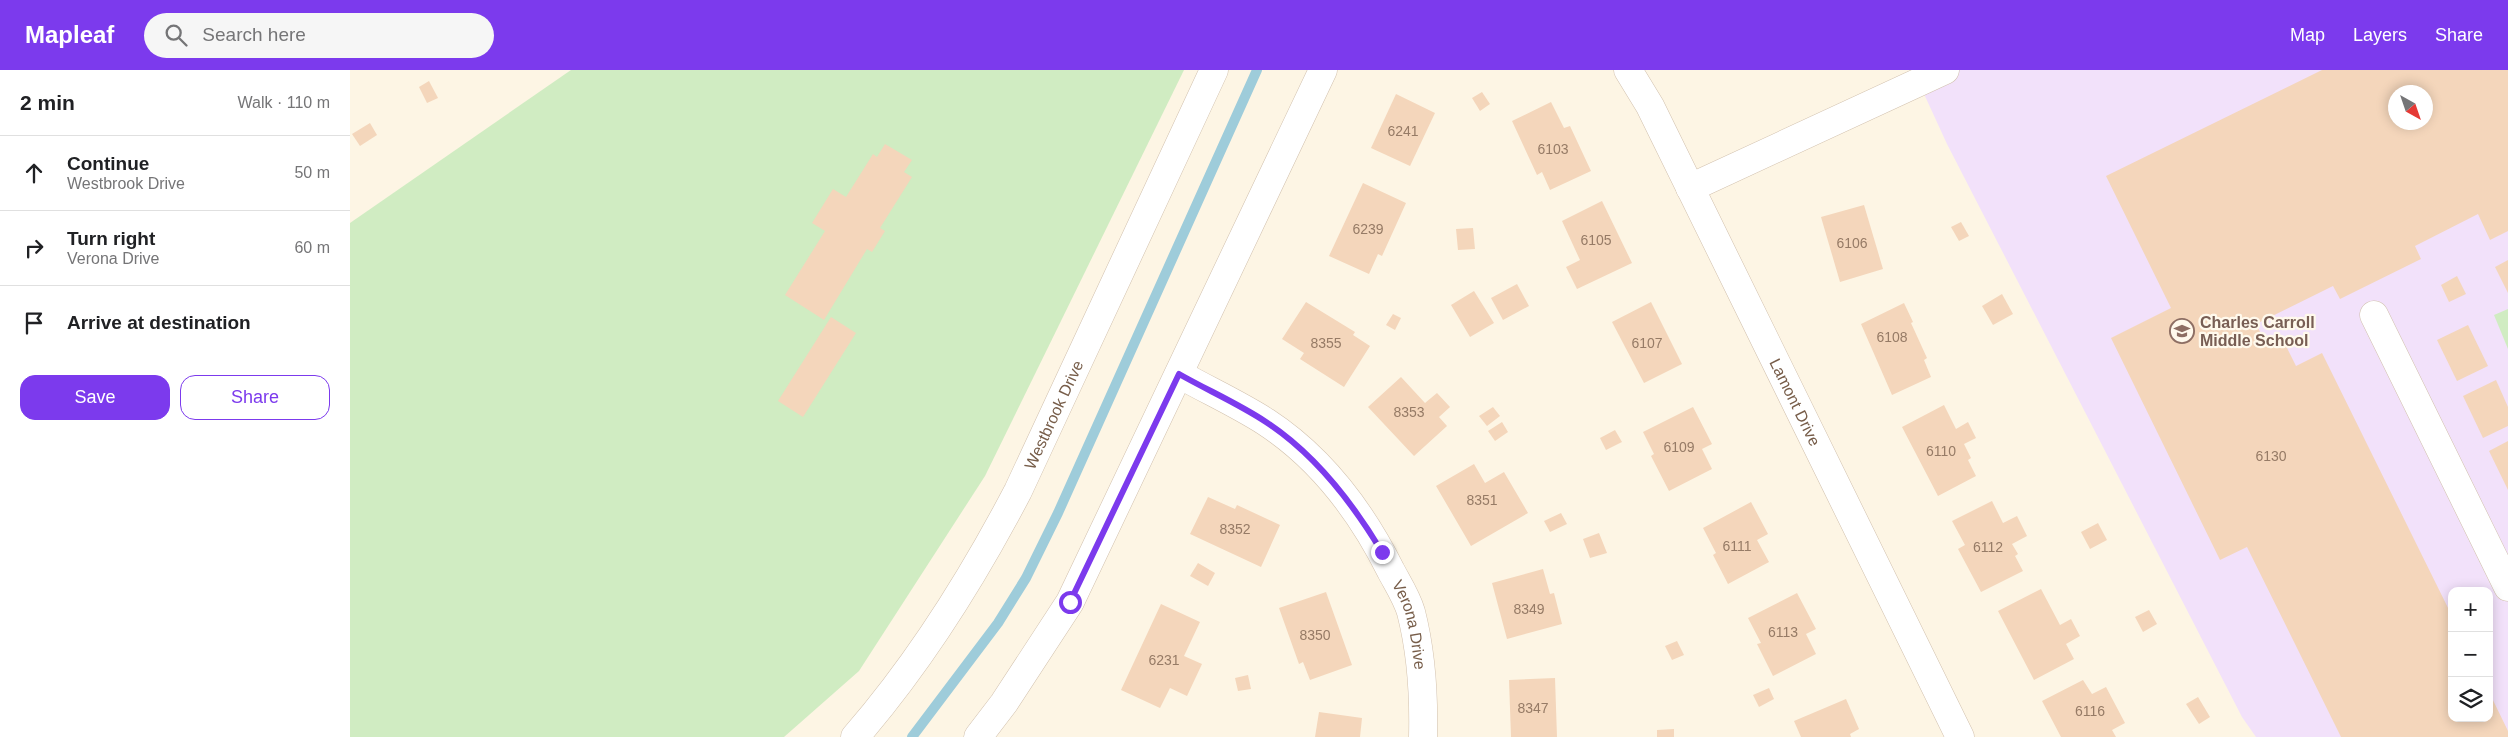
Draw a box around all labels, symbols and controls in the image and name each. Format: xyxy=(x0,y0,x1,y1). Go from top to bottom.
search box xyxy=(144,13,494,58)
text: Mapleaf xyxy=(25,21,114,48)
icon: search xyxy=(162,21,190,49)
text: Search here xyxy=(202,24,306,45)
text: Map xyxy=(2290,25,2325,45)
text: Layers xyxy=(2353,25,2407,45)
text: Share xyxy=(2435,25,2483,45)
north arrow xyxy=(2388,85,2433,130)
text: 2 min xyxy=(20,91,75,114)
text: Walk · 110 m xyxy=(238,94,330,111)
house number: 6241 xyxy=(1387,123,1419,139)
house number: 6103 xyxy=(1537,141,1569,157)
text: Continue xyxy=(67,153,149,174)
icon: ahead xyxy=(20,159,48,187)
text: 50 m xyxy=(294,164,330,181)
text: Westbrook Drive xyxy=(67,175,185,192)
house number: 6239 xyxy=(1352,221,1384,237)
text: Turn right xyxy=(67,228,155,249)
house number: 6105 xyxy=(1580,232,1612,248)
icon: right xyxy=(20,234,48,262)
house number: 6106 xyxy=(1836,235,1868,251)
text: 60 m xyxy=(294,239,330,256)
text: Verona Drive xyxy=(67,250,160,267)
icon: arrive xyxy=(20,309,48,337)
text: Arrive at destination xyxy=(67,312,251,333)
place label: Charles Carroll Middle School xyxy=(2200,314,2315,349)
school or university icon: Charles Carroll Middle School xyxy=(2169,318,2195,344)
house number: 6108 xyxy=(1876,329,1908,345)
house number: 8355 xyxy=(1310,335,1342,351)
house number: 6107 xyxy=(1631,335,1663,351)
street label: Lamont Drive xyxy=(1767,356,1824,449)
street label: Westbrook Drive xyxy=(1021,357,1086,472)
button: Save xyxy=(20,375,170,420)
button: Share xyxy=(180,375,330,420)
house number: 8353 xyxy=(1393,404,1425,420)
house number: 6109 xyxy=(1663,439,1695,455)
house number: 6110 xyxy=(1926,443,1956,459)
house number: 6130 xyxy=(2255,448,2287,464)
house number: 8351 xyxy=(1466,492,1498,508)
house number: 8352 xyxy=(1219,521,1251,537)
house number: 6111 xyxy=(1722,538,1752,554)
house number: 6112 xyxy=(1973,539,2003,555)
route end xyxy=(1371,541,1394,564)
street label: Verona Drive xyxy=(1389,577,1429,671)
map controls xyxy=(2448,587,2493,722)
button: + xyxy=(2448,587,2493,632)
route start xyxy=(1059,591,1082,614)
house number: 8349 xyxy=(1513,601,1545,617)
house number: 6113 xyxy=(1768,624,1798,640)
house number: 8350 xyxy=(1299,627,1331,643)
button: − xyxy=(2448,632,2493,677)
house number: 6231 xyxy=(1148,652,1180,668)
button: layers xyxy=(2448,677,2493,722)
house number: 8347 xyxy=(1517,700,1549,716)
house number: 6116 xyxy=(2075,703,2105,719)

